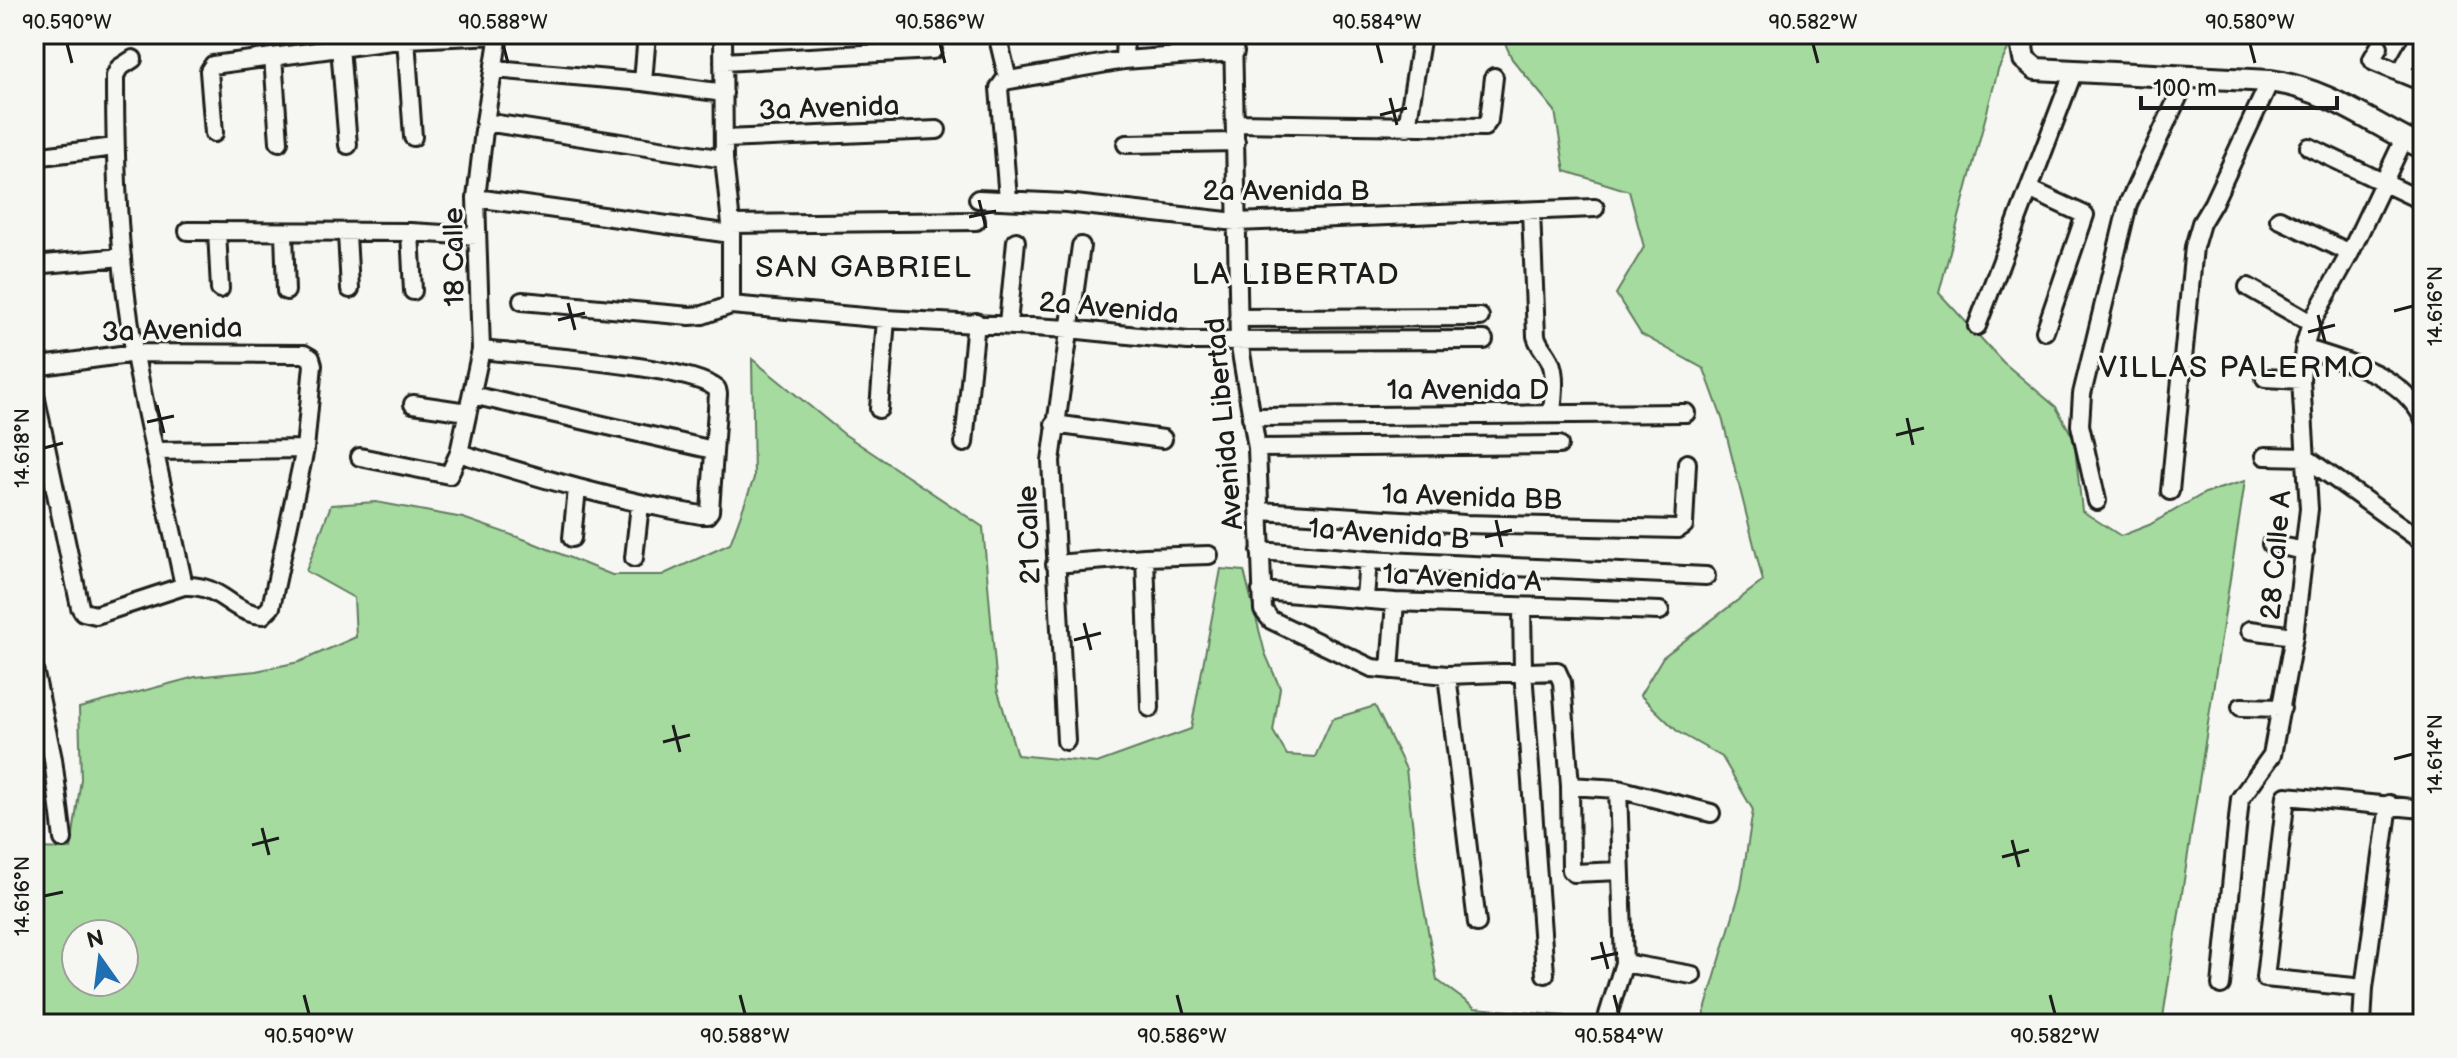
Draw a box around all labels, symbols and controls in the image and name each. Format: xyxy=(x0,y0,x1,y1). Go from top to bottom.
text: 90.590°W xyxy=(22,11,112,35)
text: 90.588°W xyxy=(458,11,548,35)
text: 90.586°W xyxy=(895,11,985,35)
text: 90.584°W xyxy=(1332,11,1422,35)
text: 90.582°W xyxy=(1769,11,1857,35)
text: 90.580°W xyxy=(2205,11,2295,35)
scale bar xyxy=(2141,60,2337,110)
text: 100 m xyxy=(2153,74,2217,103)
street label: 3a Avenida xyxy=(758,90,900,127)
street label: 2a Avenida B xyxy=(1202,175,1370,208)
street label: 18 Calle xyxy=(437,207,472,307)
district label: SAN GABRIEL xyxy=(755,250,973,286)
district label: LA LIBERTAD xyxy=(1191,257,1401,293)
text: 14.616°N xyxy=(2424,266,2448,346)
street label: 2a Avenida xyxy=(1038,286,1180,331)
street label: 3a Avenida xyxy=(101,312,243,349)
street label: Avenida Libertad xyxy=(1199,316,1250,531)
district label: VILLAS PALERMO xyxy=(2098,350,2376,386)
street label: 1a Avenida D xyxy=(1387,374,1549,407)
text: 14.618°N xyxy=(11,408,35,488)
street label: 1a Avenida BB xyxy=(1381,478,1563,517)
street label: 21 Calle xyxy=(1011,485,1048,585)
street label: 28 Calle A xyxy=(2254,488,2299,621)
street label: 1a Avenida B xyxy=(1307,512,1471,557)
street label: 1a Avenida A xyxy=(1382,558,1543,599)
text: 14.614°N xyxy=(2424,714,2448,794)
text: 14.616°N xyxy=(11,856,35,936)
north arrow xyxy=(60,918,140,998)
text: N xyxy=(84,925,107,955)
text: 90.590°W xyxy=(264,1025,354,1049)
text: 90.588°W xyxy=(700,1025,790,1049)
text: 90.586°W xyxy=(1137,1025,1227,1049)
text: 90.584°W xyxy=(1574,1025,1664,1049)
text: 90.582°W xyxy=(2011,1025,2099,1049)

